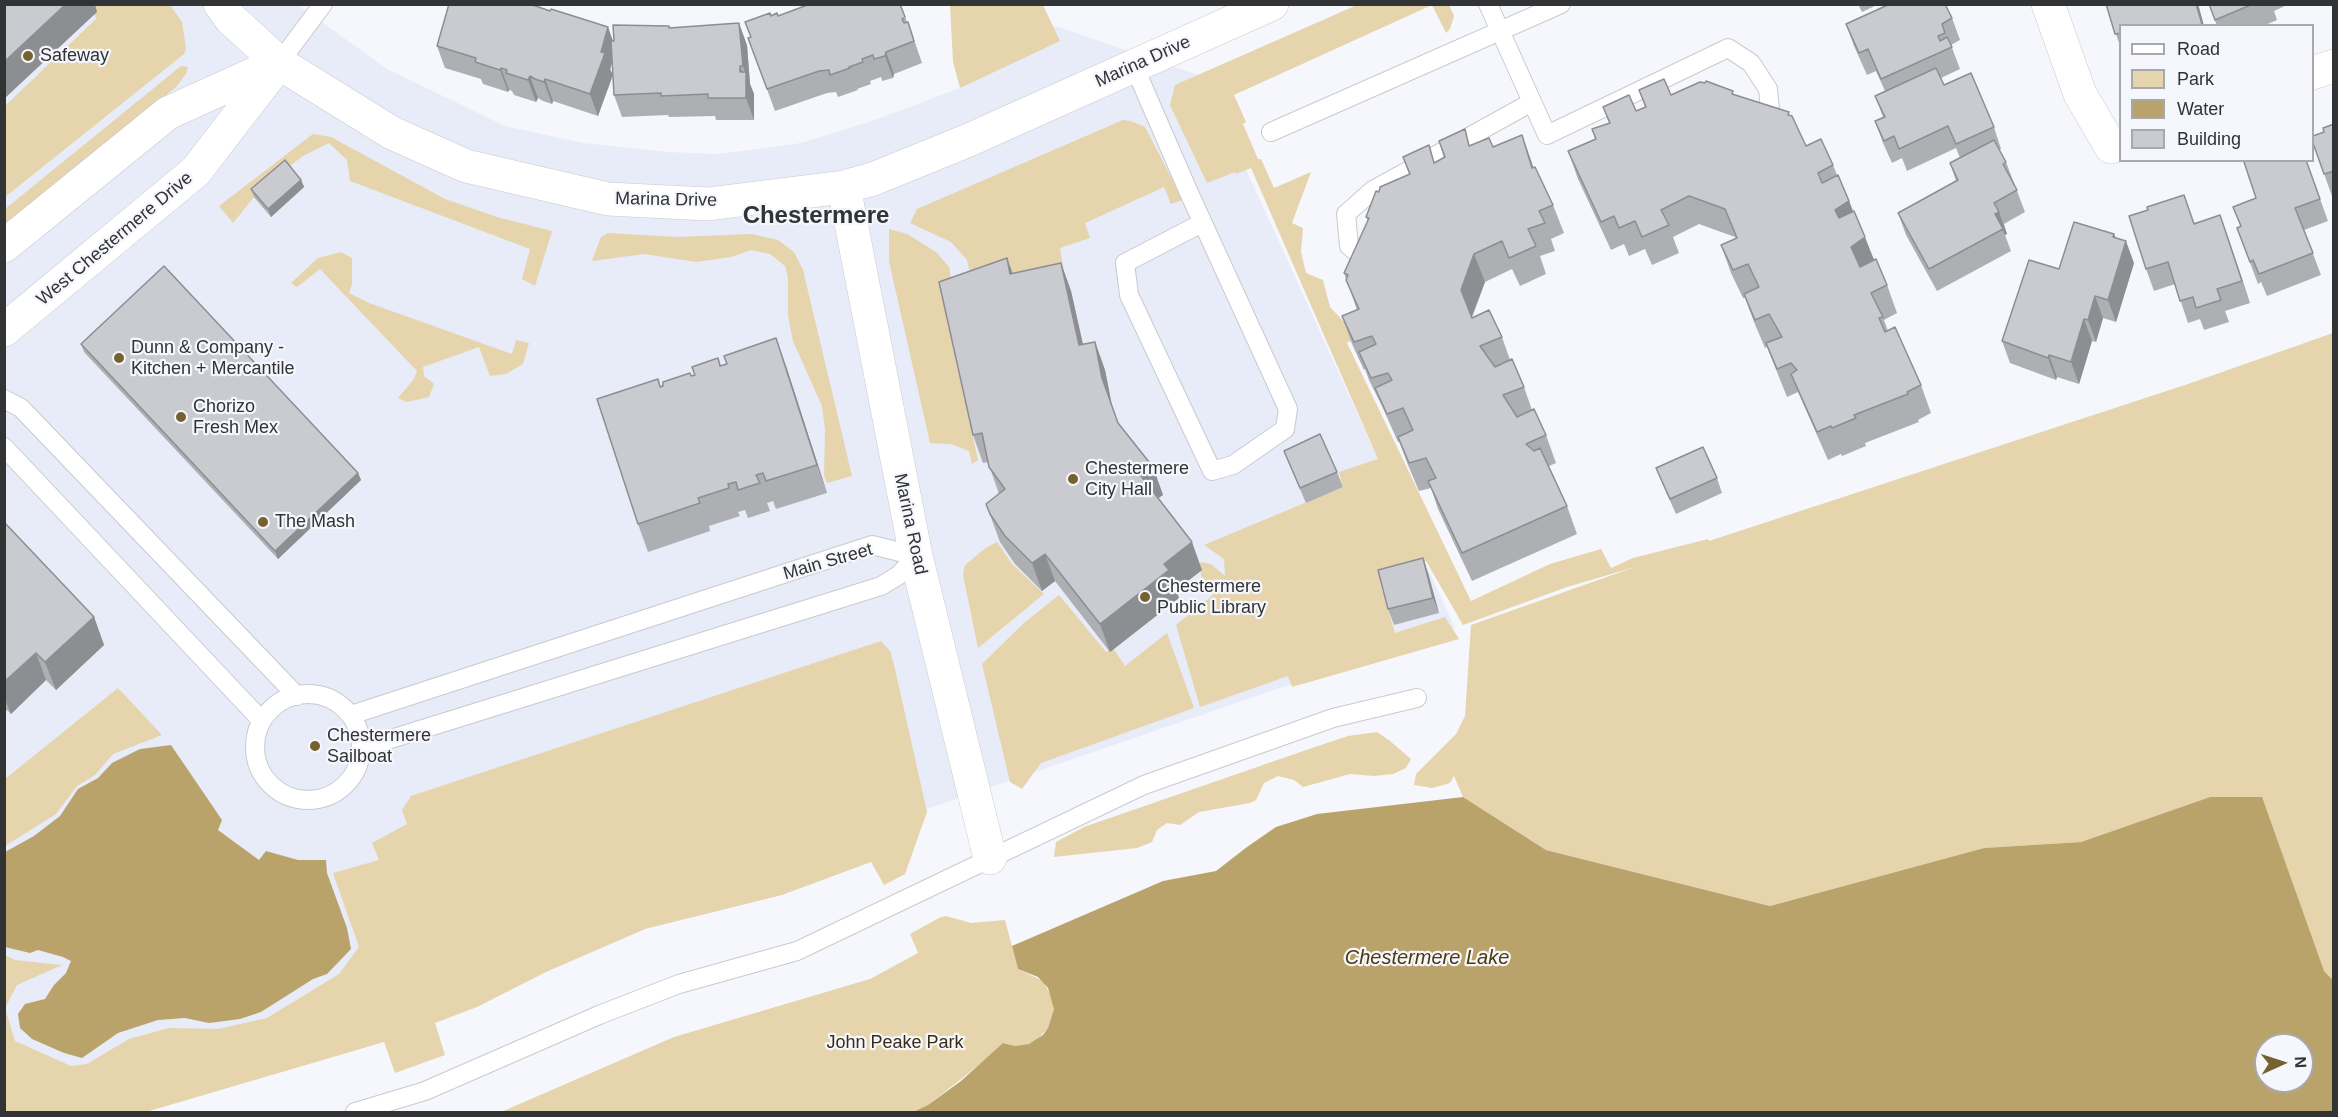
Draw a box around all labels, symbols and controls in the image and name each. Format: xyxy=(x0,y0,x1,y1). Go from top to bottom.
legend xyxy=(2119,24,2314,162)
street label: Marina Drive xyxy=(1092,31,1194,93)
text: Road xyxy=(2177,39,2220,59)
place label: Safeway xyxy=(40,45,109,67)
marker: Safeway xyxy=(21,49,35,63)
text: Park xyxy=(2177,69,2214,89)
text: Water xyxy=(2177,99,2224,119)
text: Building xyxy=(2177,129,2241,149)
street label: West Chestermere Drive xyxy=(33,168,197,310)
street label: Marina Drive xyxy=(615,188,717,212)
district label: Chestermere xyxy=(743,202,889,230)
place label: Dunn & Company - Kitchen + Mercantile xyxy=(131,337,295,380)
marker: Dunn & Company - Kitchen + Mercantile xyxy=(112,351,126,365)
place label: Chorizo Fresh Mex xyxy=(193,396,278,438)
marker: Chorizo Fresh Mex xyxy=(174,410,188,424)
place label: Chestermere City Hall xyxy=(1085,458,1189,500)
street label: Marina Road xyxy=(889,471,931,577)
marker: Chestermere City Hall xyxy=(1066,472,1080,486)
place label: The Mash xyxy=(275,511,355,533)
marker: The Mash xyxy=(256,515,270,529)
street label: Main Street xyxy=(781,539,875,585)
place label: Chestermere Public Library xyxy=(1157,576,1266,618)
marker: Chestermere Public Library xyxy=(1138,590,1152,604)
place label: Chestermere Sailboat xyxy=(327,725,431,768)
marker: Chestermere Sailboat xyxy=(308,739,322,753)
water label: Chestermere Lake xyxy=(1345,946,1509,970)
park label: John Peake Park xyxy=(826,1032,964,1054)
north arrow xyxy=(2254,1033,2314,1093)
text: N xyxy=(2292,1056,2309,1068)

